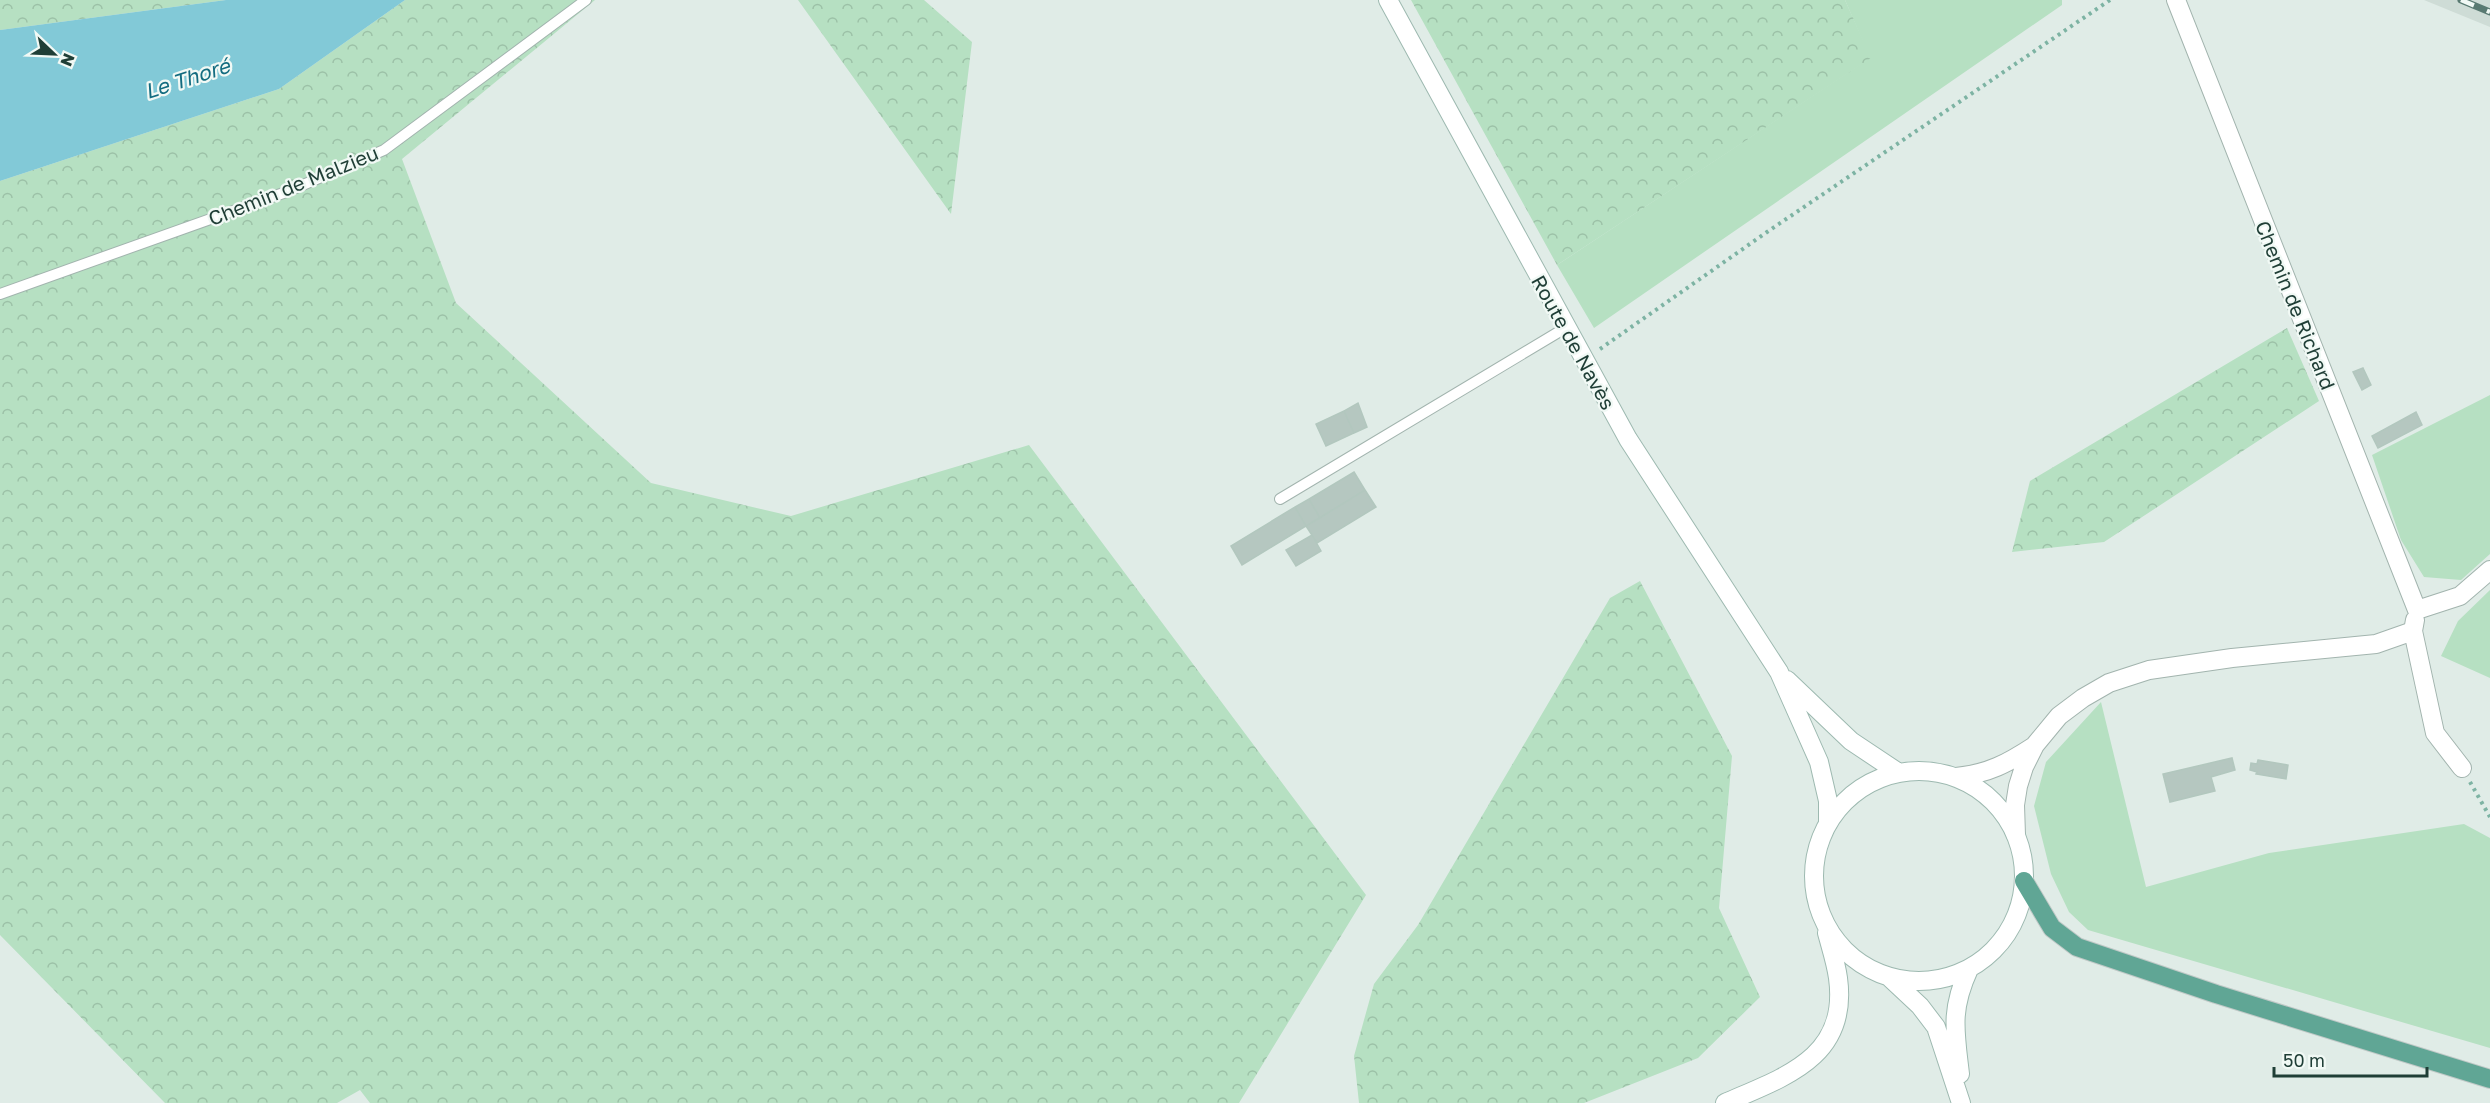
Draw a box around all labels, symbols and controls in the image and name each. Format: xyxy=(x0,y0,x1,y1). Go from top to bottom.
north arrow xyxy=(24,24,84,84)
text: N xyxy=(56,50,79,69)
water label: Le Thoré xyxy=(141,51,235,104)
street label: Chemin de Malzieu xyxy=(205,140,381,230)
street label: Chemin de Richard xyxy=(2251,217,2341,393)
street label: Route de Navès xyxy=(1527,271,1621,413)
scale bar xyxy=(2274,1040,2427,1078)
text: 50 m xyxy=(2283,1049,2325,1071)

